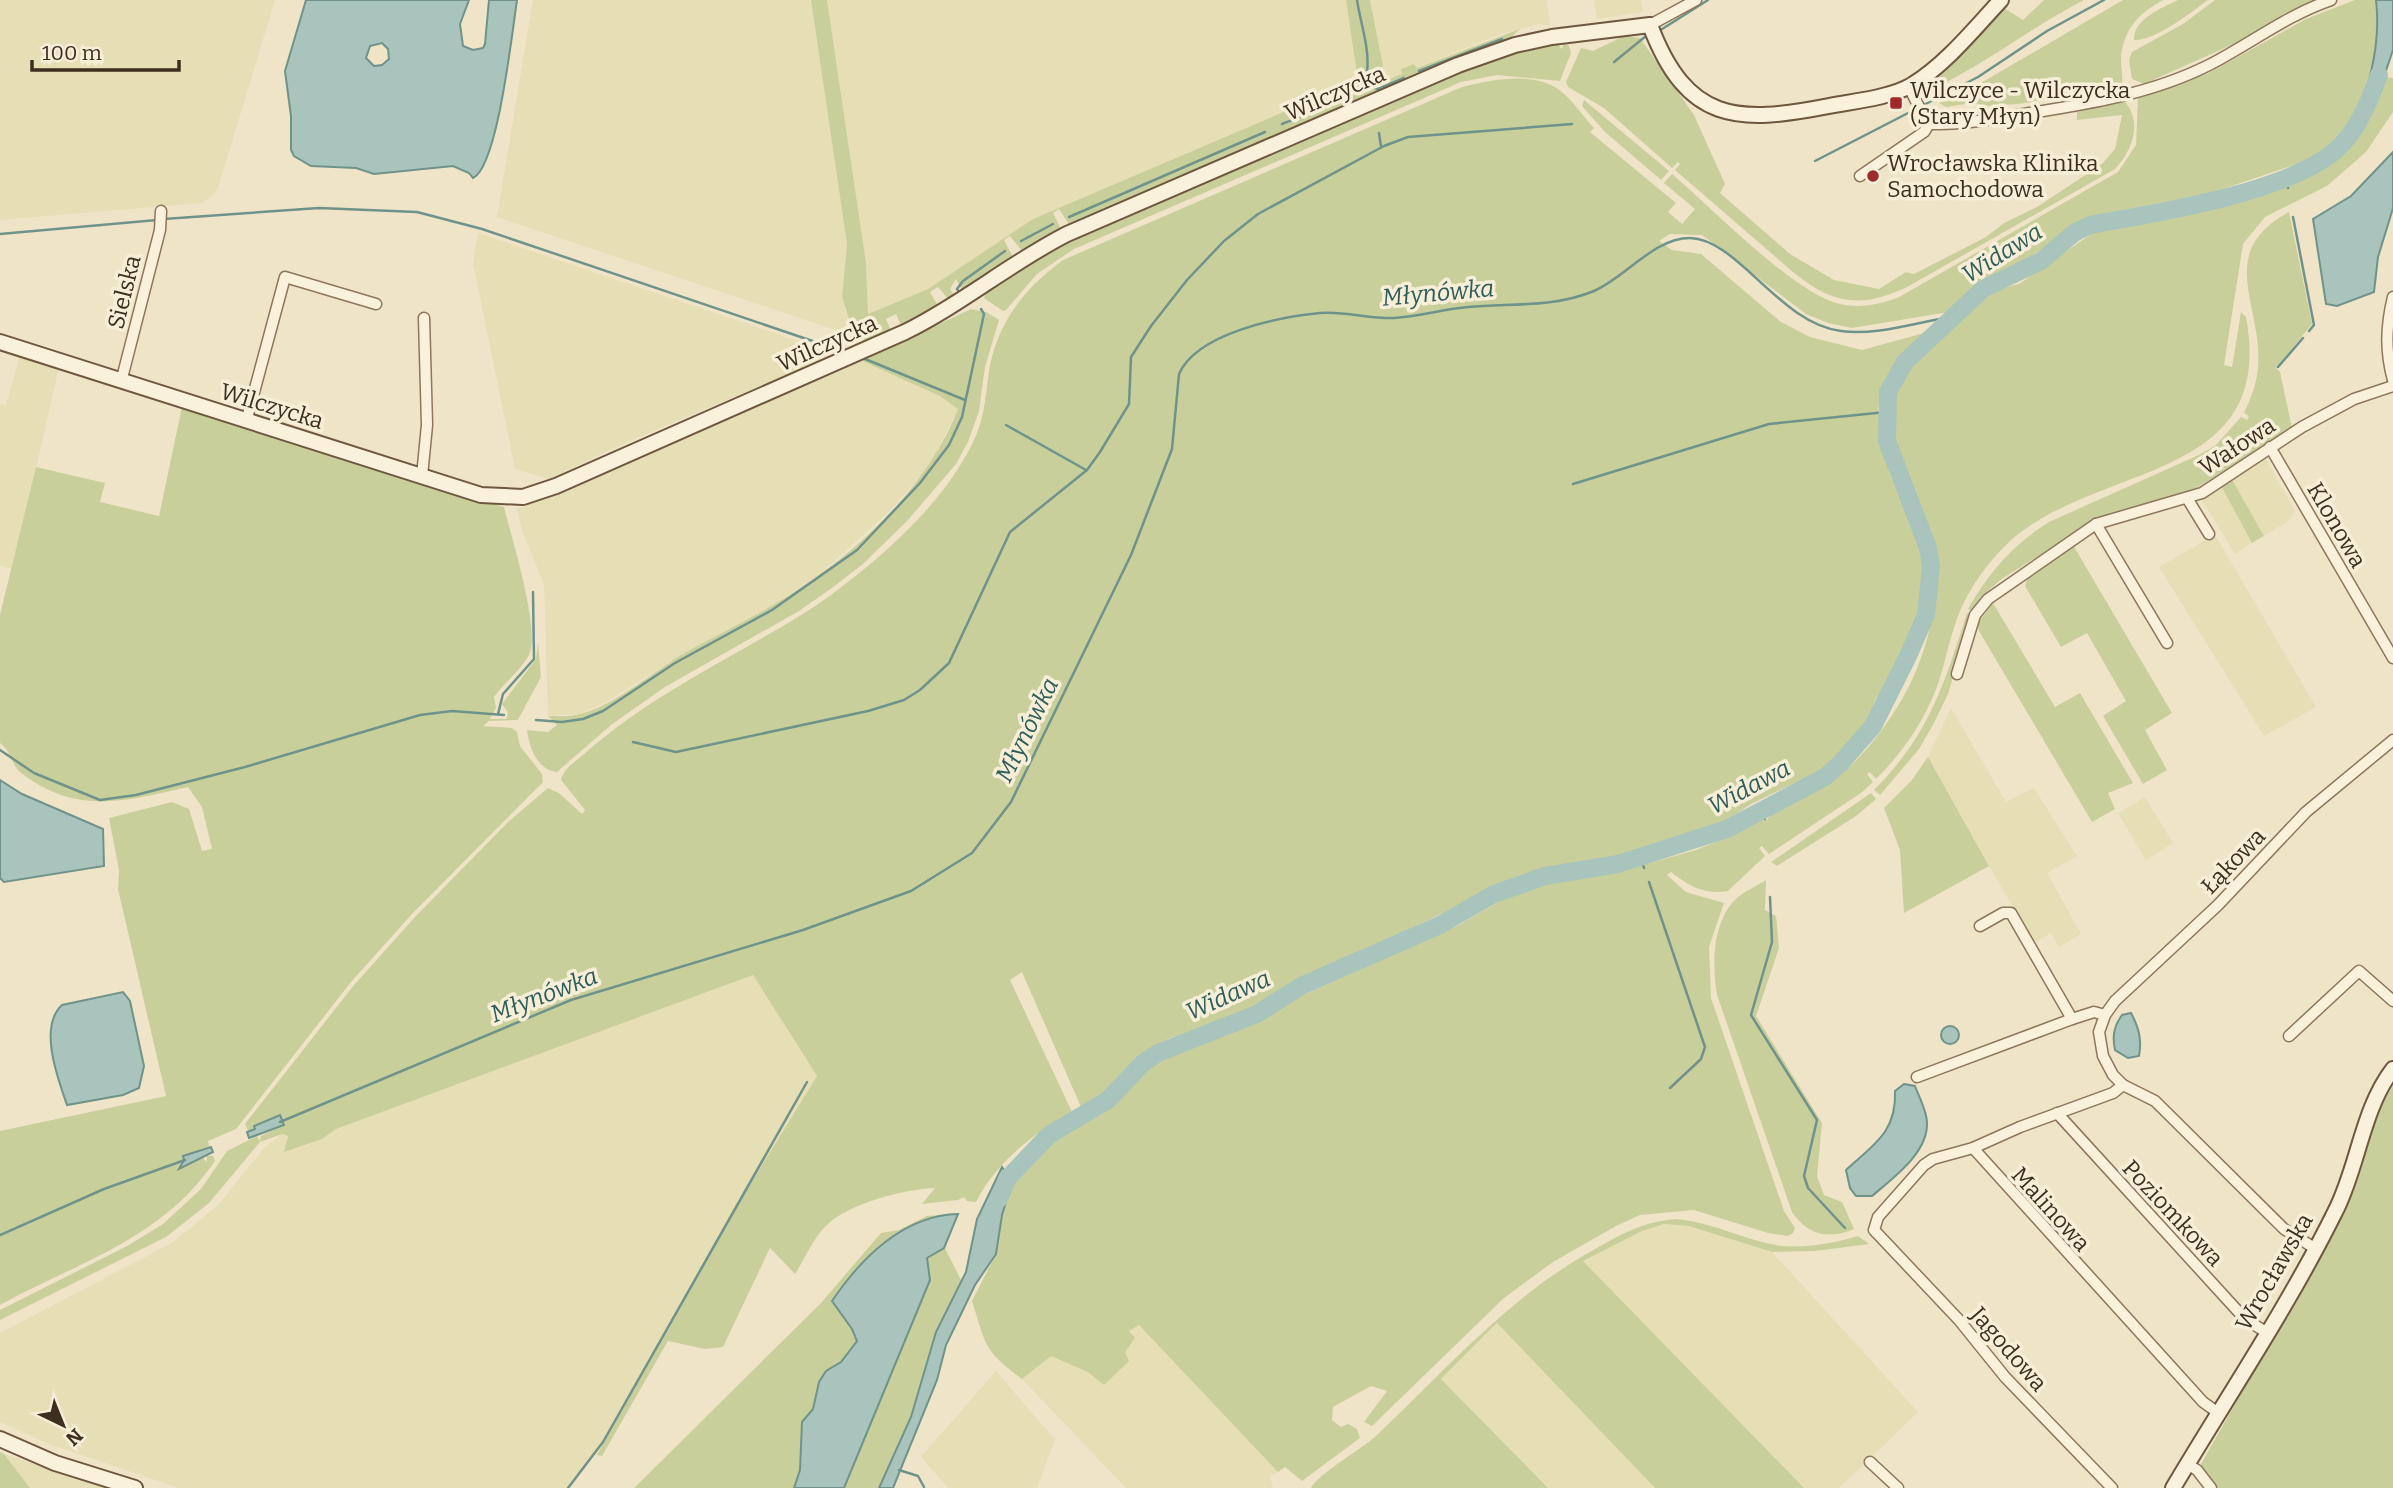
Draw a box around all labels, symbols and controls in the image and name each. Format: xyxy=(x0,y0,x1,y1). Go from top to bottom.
scale bar xyxy=(32,28,178,72)
text: 100 m xyxy=(42,40,102,66)
street label: Wilczycka xyxy=(1280,59,1390,127)
place label: Wilczyce - Wilczycka (Stary Młyn) xyxy=(1910,76,2131,130)
marker: Wilczyce - Wilczycka (Stary Młyn) xyxy=(1888,95,1904,111)
place label: Wrocławska Klinika Samochodowa xyxy=(1887,149,2099,203)
marker: Wrocławska Klinika Samochodowa xyxy=(1865,168,1881,184)
water label: Widawa xyxy=(1957,218,2047,288)
street label: Sielska xyxy=(101,252,147,332)
water label: Młynówka xyxy=(1381,274,1495,312)
street label: Wilczycka xyxy=(773,308,882,377)
street label: Wilczycka xyxy=(217,377,327,435)
street label: Wałowa xyxy=(2194,411,2281,481)
street label: Klonowa xyxy=(2301,477,2373,573)
water label: Młynówka xyxy=(990,673,1064,787)
water label: Widawa xyxy=(1703,754,1795,820)
street label: Łąkowa xyxy=(2195,822,2271,900)
water label: Młynówka xyxy=(486,962,602,1028)
water label: Widawa xyxy=(1182,964,1274,1026)
street label: Poziomkowa xyxy=(2117,1154,2230,1272)
street label: Malinowa xyxy=(2006,1161,2096,1257)
street label: Wrocławska xyxy=(2229,1208,2319,1336)
street label: Jagodowa xyxy=(1964,1300,2053,1397)
north arrow xyxy=(28,1390,98,1460)
text: N xyxy=(61,1424,87,1451)

